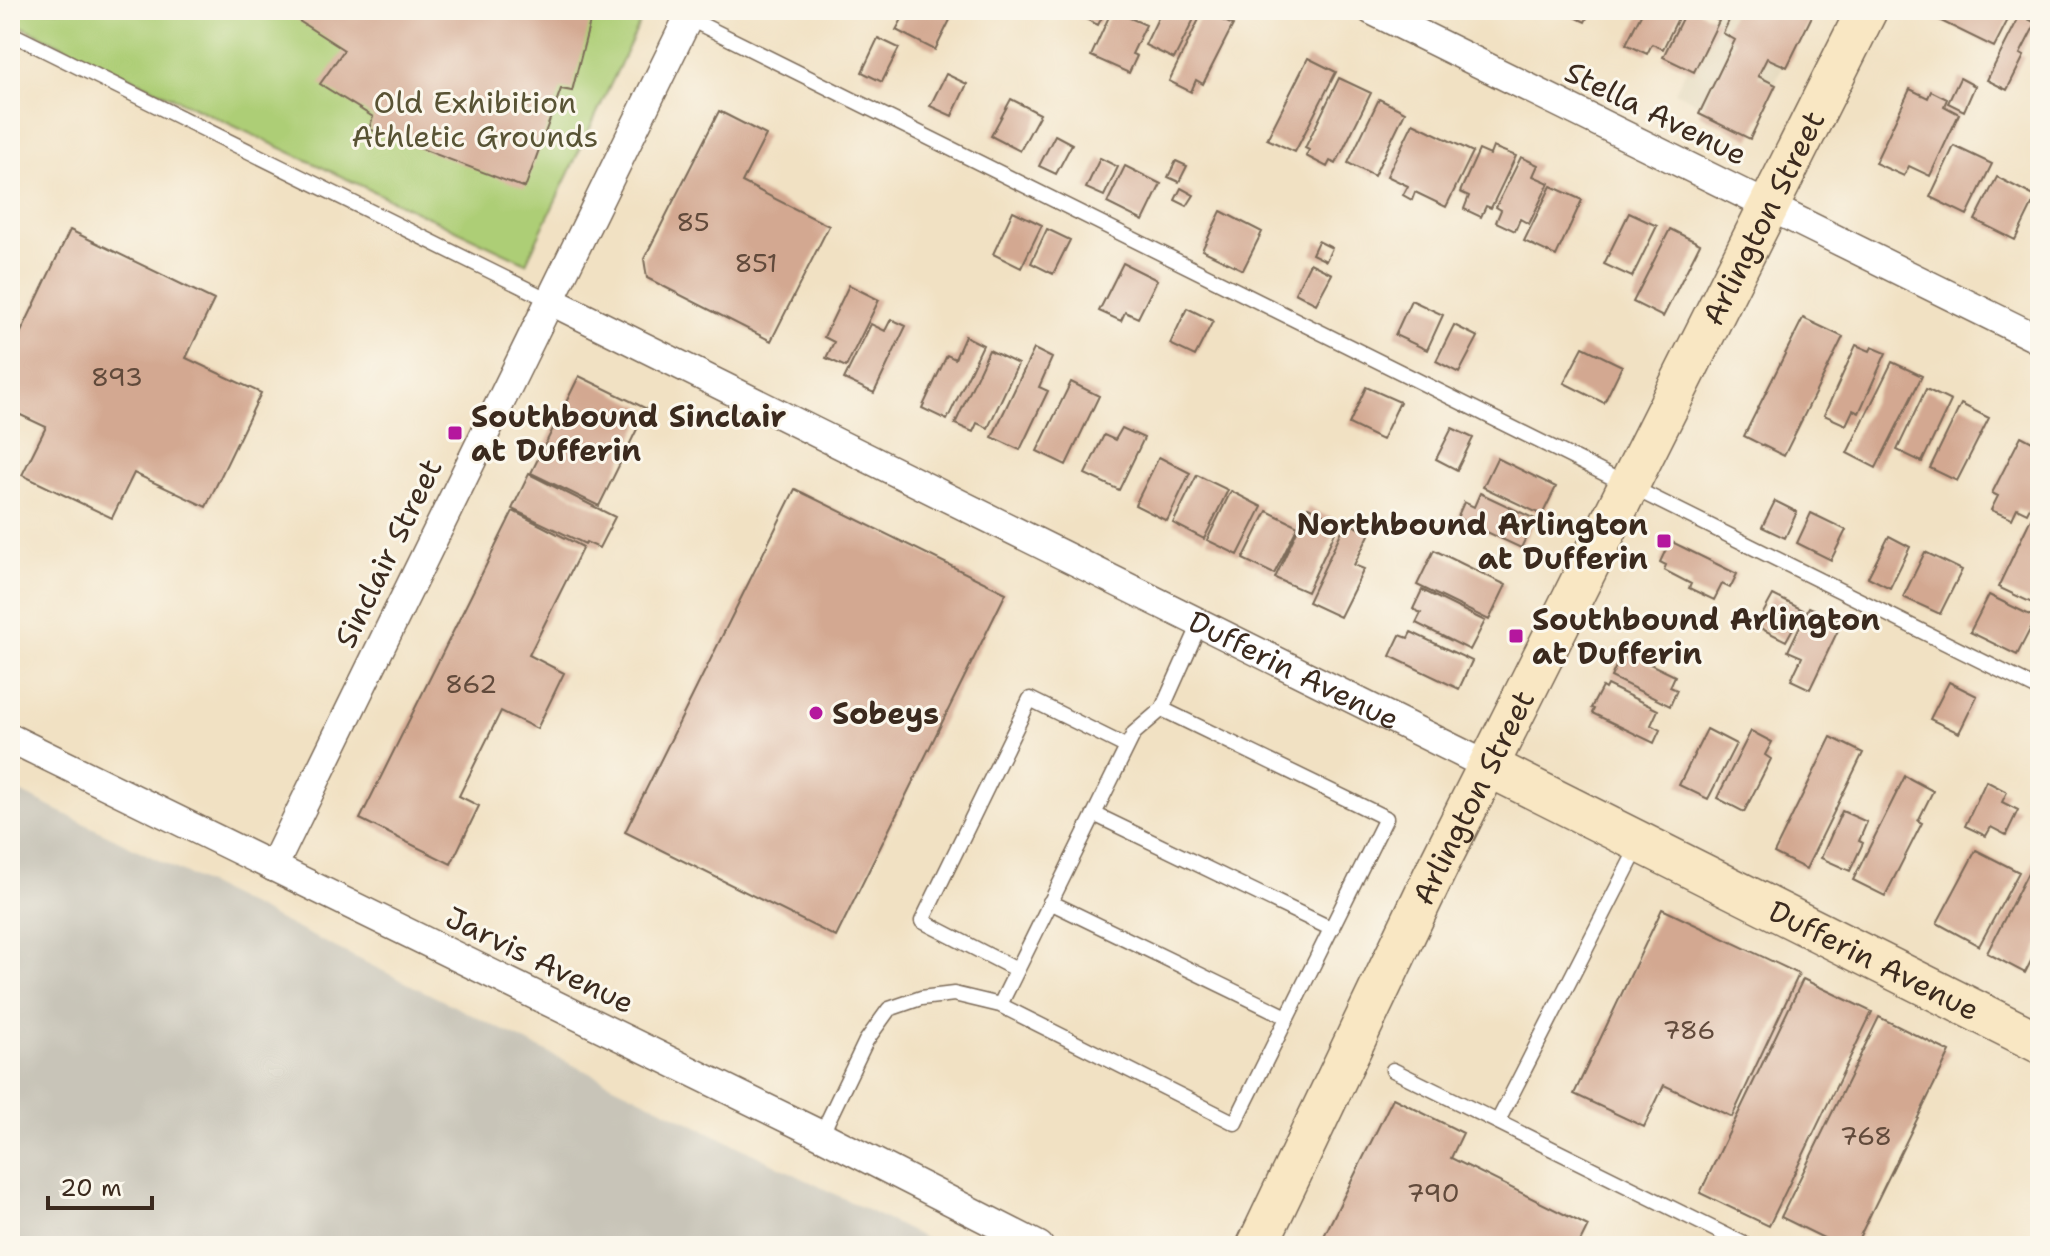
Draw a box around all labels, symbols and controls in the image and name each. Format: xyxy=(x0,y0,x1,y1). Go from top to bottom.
street label: Stella Avenue xyxy=(1558,51,1754,175)
park label: Old Exhibition Athletic Grounds xyxy=(352,82,598,157)
street label: Arlington Street xyxy=(1692,103,1834,332)
house number: 85 xyxy=(676,204,710,239)
house number: 851 xyxy=(734,245,778,280)
house number: 893 xyxy=(91,359,143,394)
place label: Southbound Sinclair at Dufferin xyxy=(471,396,786,471)
marker: Southbound Sinclair at Dufferin xyxy=(446,424,464,442)
street label: Sinclair Street xyxy=(325,452,451,654)
place label: Northbound Arlington at Dufferin xyxy=(1296,504,1648,579)
marker: Northbound Arlington at Dufferin xyxy=(1655,532,1673,550)
place label: Southbound Arlington at Dufferin xyxy=(1532,599,1880,674)
street label: Dufferin Avenue xyxy=(1182,600,1407,739)
marker: Southbound Arlington at Dufferin xyxy=(1507,627,1525,645)
house number: 862 xyxy=(445,666,497,701)
street label: Arlington Street xyxy=(1402,683,1544,911)
place label: Sobeys xyxy=(832,693,939,734)
marker: Sobeys xyxy=(807,704,825,722)
street label: Dufferin Avenue xyxy=(1762,890,1986,1030)
street label: Jarvis Avenue xyxy=(439,897,641,1023)
house number: 786 xyxy=(1663,1012,1715,1047)
house number: 768 xyxy=(1840,1118,1892,1153)
scale bar xyxy=(48,1160,152,1210)
text: 20 m xyxy=(60,1172,122,1204)
house number: 790 xyxy=(1406,1175,1460,1210)

